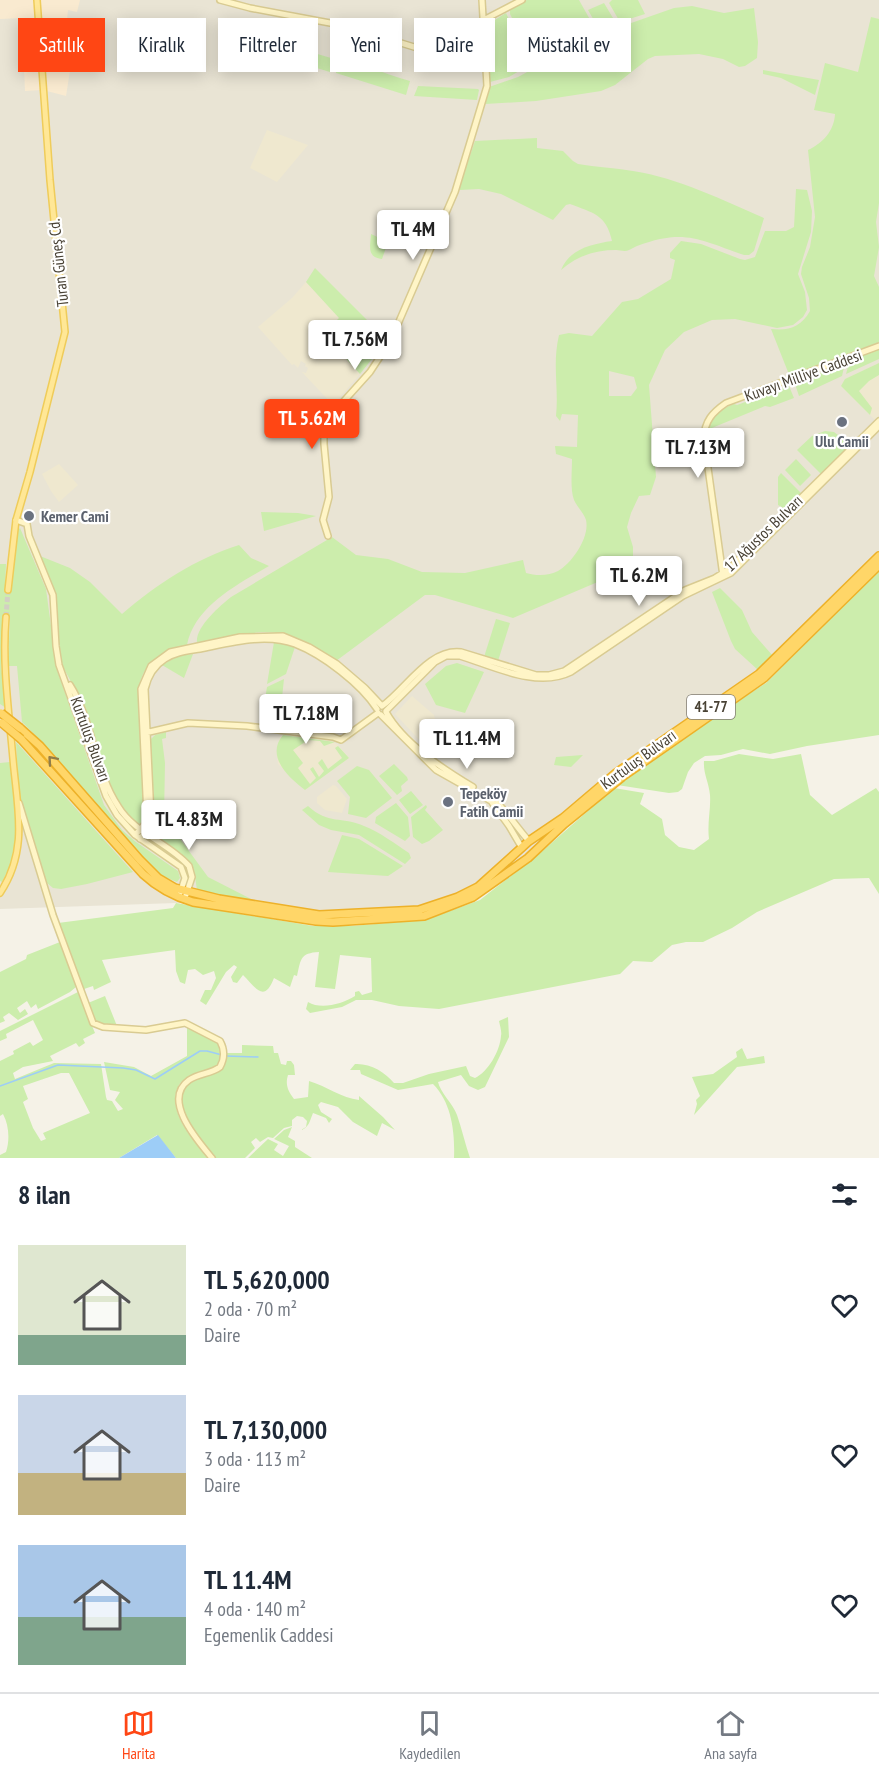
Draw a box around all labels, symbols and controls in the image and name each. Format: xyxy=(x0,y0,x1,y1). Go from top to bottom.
chip: Satılık xyxy=(18,18,105,72)
chip: Kiralık xyxy=(117,18,206,72)
chip: Filtreler xyxy=(218,18,318,72)
chip: Yeni xyxy=(330,18,402,72)
chip: Daire xyxy=(414,18,495,72)
chip: Müstakil ev xyxy=(507,18,631,72)
pin: TL 4M xyxy=(371,210,455,261)
text: TL 4M xyxy=(391,216,435,242)
street label: Turan Güneş Cd. xyxy=(43,218,73,308)
pin: TL 7.56M xyxy=(293,320,417,371)
text: TL 7.56M xyxy=(322,326,388,352)
street label: Kuvayı Milliye Caddesi xyxy=(742,344,864,406)
pin: TL 5.62M xyxy=(250,399,374,450)
text: TL 5.62M xyxy=(278,405,346,431)
marker: Ulu Camii xyxy=(835,415,849,429)
pin: TL 7.13M xyxy=(636,428,760,479)
place label: Ulu Camii xyxy=(815,431,869,451)
text: TL 7.13M xyxy=(665,434,731,460)
street label: 17 Ağustos Bulvarı xyxy=(719,490,807,576)
place label: Kemer Cami xyxy=(41,506,109,526)
marker: Kemer Cami xyxy=(22,509,36,523)
pin: TL 6.2M xyxy=(584,556,694,607)
text: TL 6.2M xyxy=(610,562,668,588)
street label: Kurtuluş Bulvarı xyxy=(66,694,116,784)
pin: TL 7.18M xyxy=(244,694,368,745)
road number: 41-77 xyxy=(687,695,735,719)
text: TL 7.18M xyxy=(273,700,339,726)
pin: TL 11.4M xyxy=(405,719,529,770)
text: TL 11.4M xyxy=(433,725,501,751)
street label: Kurtuluş Bulvarı xyxy=(596,725,680,793)
one-way arrow xyxy=(48,756,59,767)
place label: Tepeköy Fatih Camii xyxy=(460,783,524,821)
marker: Tepeköy Fatih Camii xyxy=(441,795,455,809)
pin: TL 4.83M xyxy=(127,800,251,851)
text: TL 4.83M xyxy=(155,806,223,832)
text: 8 ilan xyxy=(18,1178,70,1211)
icon: filters xyxy=(828,1178,861,1211)
text: TL 5,620,000 xyxy=(204,1263,330,1296)
icon: home xyxy=(66,1269,138,1341)
icon: heart xyxy=(828,1289,861,1322)
text: 2 oda · 70 m² xyxy=(204,1296,297,1322)
text: Daire xyxy=(204,1322,241,1348)
text: TL 7,130,000 xyxy=(204,1413,327,1446)
icon: home xyxy=(66,1419,138,1491)
icon: heart xyxy=(828,1439,861,1472)
text: 3 oda · 113 m² xyxy=(204,1446,306,1472)
text: Daire xyxy=(204,1472,241,1498)
text: TL 11.4M xyxy=(204,1563,292,1596)
icon: home xyxy=(66,1569,138,1641)
icon: heart xyxy=(828,1589,861,1622)
text: 4 oda · 140 m² xyxy=(204,1596,306,1622)
text: Egemenlik Caddesi xyxy=(204,1622,334,1648)
tab: Harita xyxy=(122,1707,156,1763)
tab: Kaydedilen xyxy=(399,1707,461,1763)
tab: Ana sayfa xyxy=(704,1707,757,1763)

